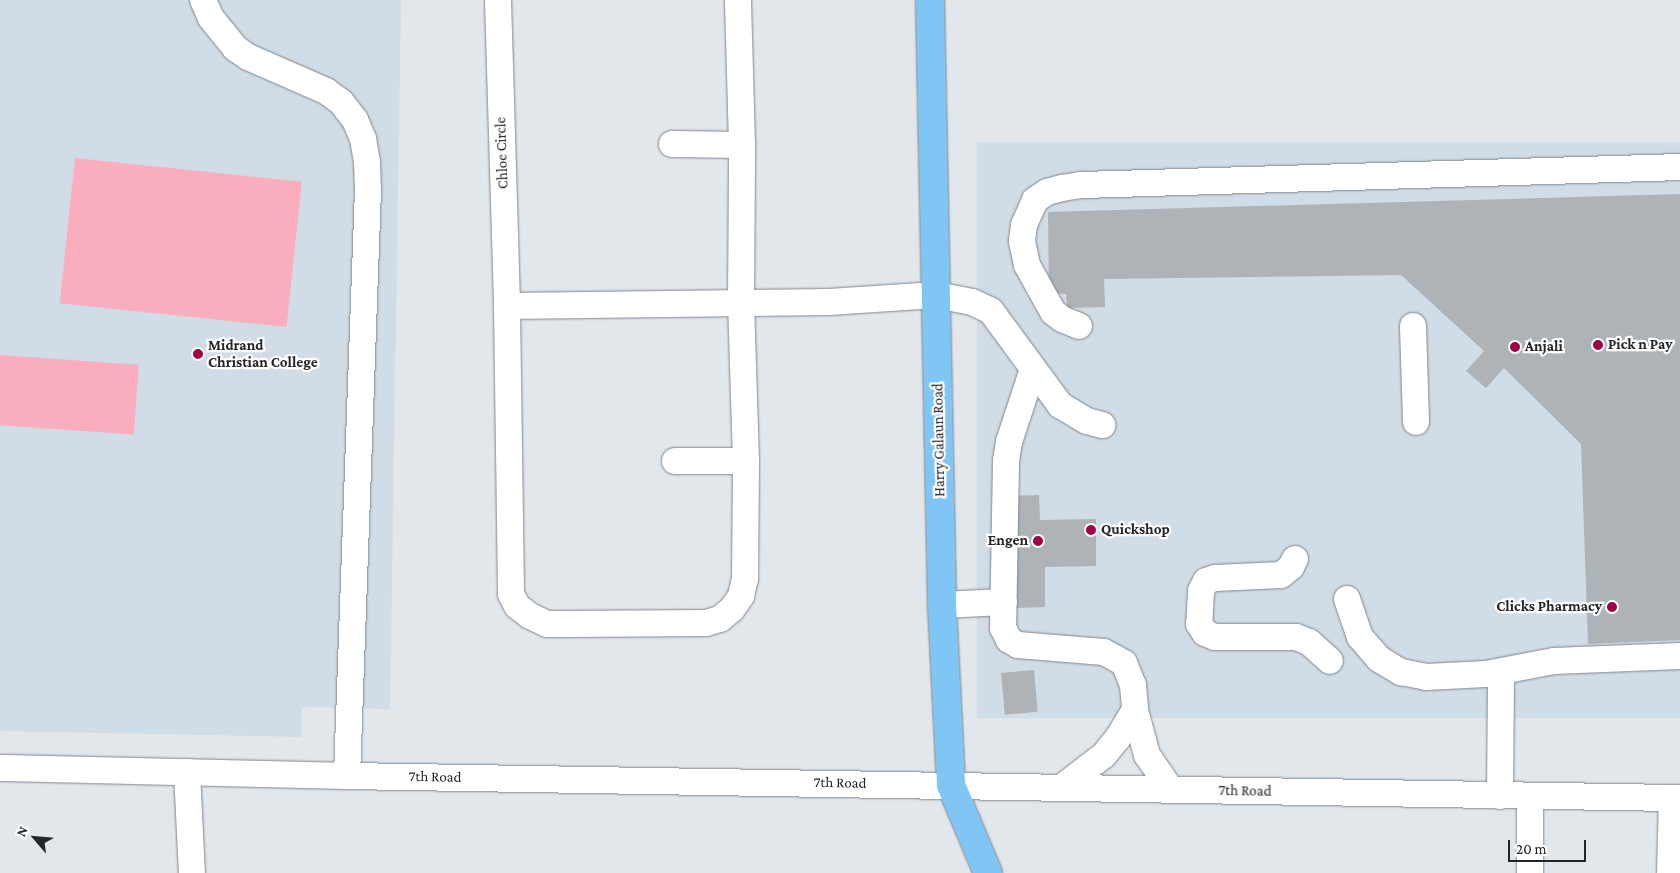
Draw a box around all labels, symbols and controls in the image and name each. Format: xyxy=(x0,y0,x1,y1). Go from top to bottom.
street label: Chloe Circle xyxy=(492,117,512,189)
place label: Midrand Christian College xyxy=(208,336,318,371)
place label: Pick n Pay xyxy=(1608,336,1672,354)
place label: Anjali xyxy=(1525,338,1563,356)
marker: Pick n Pay xyxy=(1592,339,1604,351)
marker: Anjali xyxy=(1509,341,1521,353)
marker: Midrand Christian College xyxy=(192,348,204,360)
street label: Harry Galaun Road xyxy=(929,383,949,497)
place label: Quickshop xyxy=(1101,521,1170,539)
marker: Quickshop xyxy=(1085,524,1097,536)
place label: Engen xyxy=(988,532,1028,550)
marker: Engen xyxy=(1032,535,1044,547)
place label: Clicks Pharmacy xyxy=(1496,598,1602,616)
marker: Clicks Pharmacy xyxy=(1606,601,1618,613)
street label: 7th Road xyxy=(408,768,462,786)
street label: 7th Road xyxy=(813,774,867,792)
street label: 7th Road xyxy=(1218,782,1272,800)
north arrow xyxy=(10,813,60,863)
text: N xyxy=(12,823,31,839)
scale bar xyxy=(1510,830,1588,862)
text: 20 m xyxy=(1516,841,1547,857)

